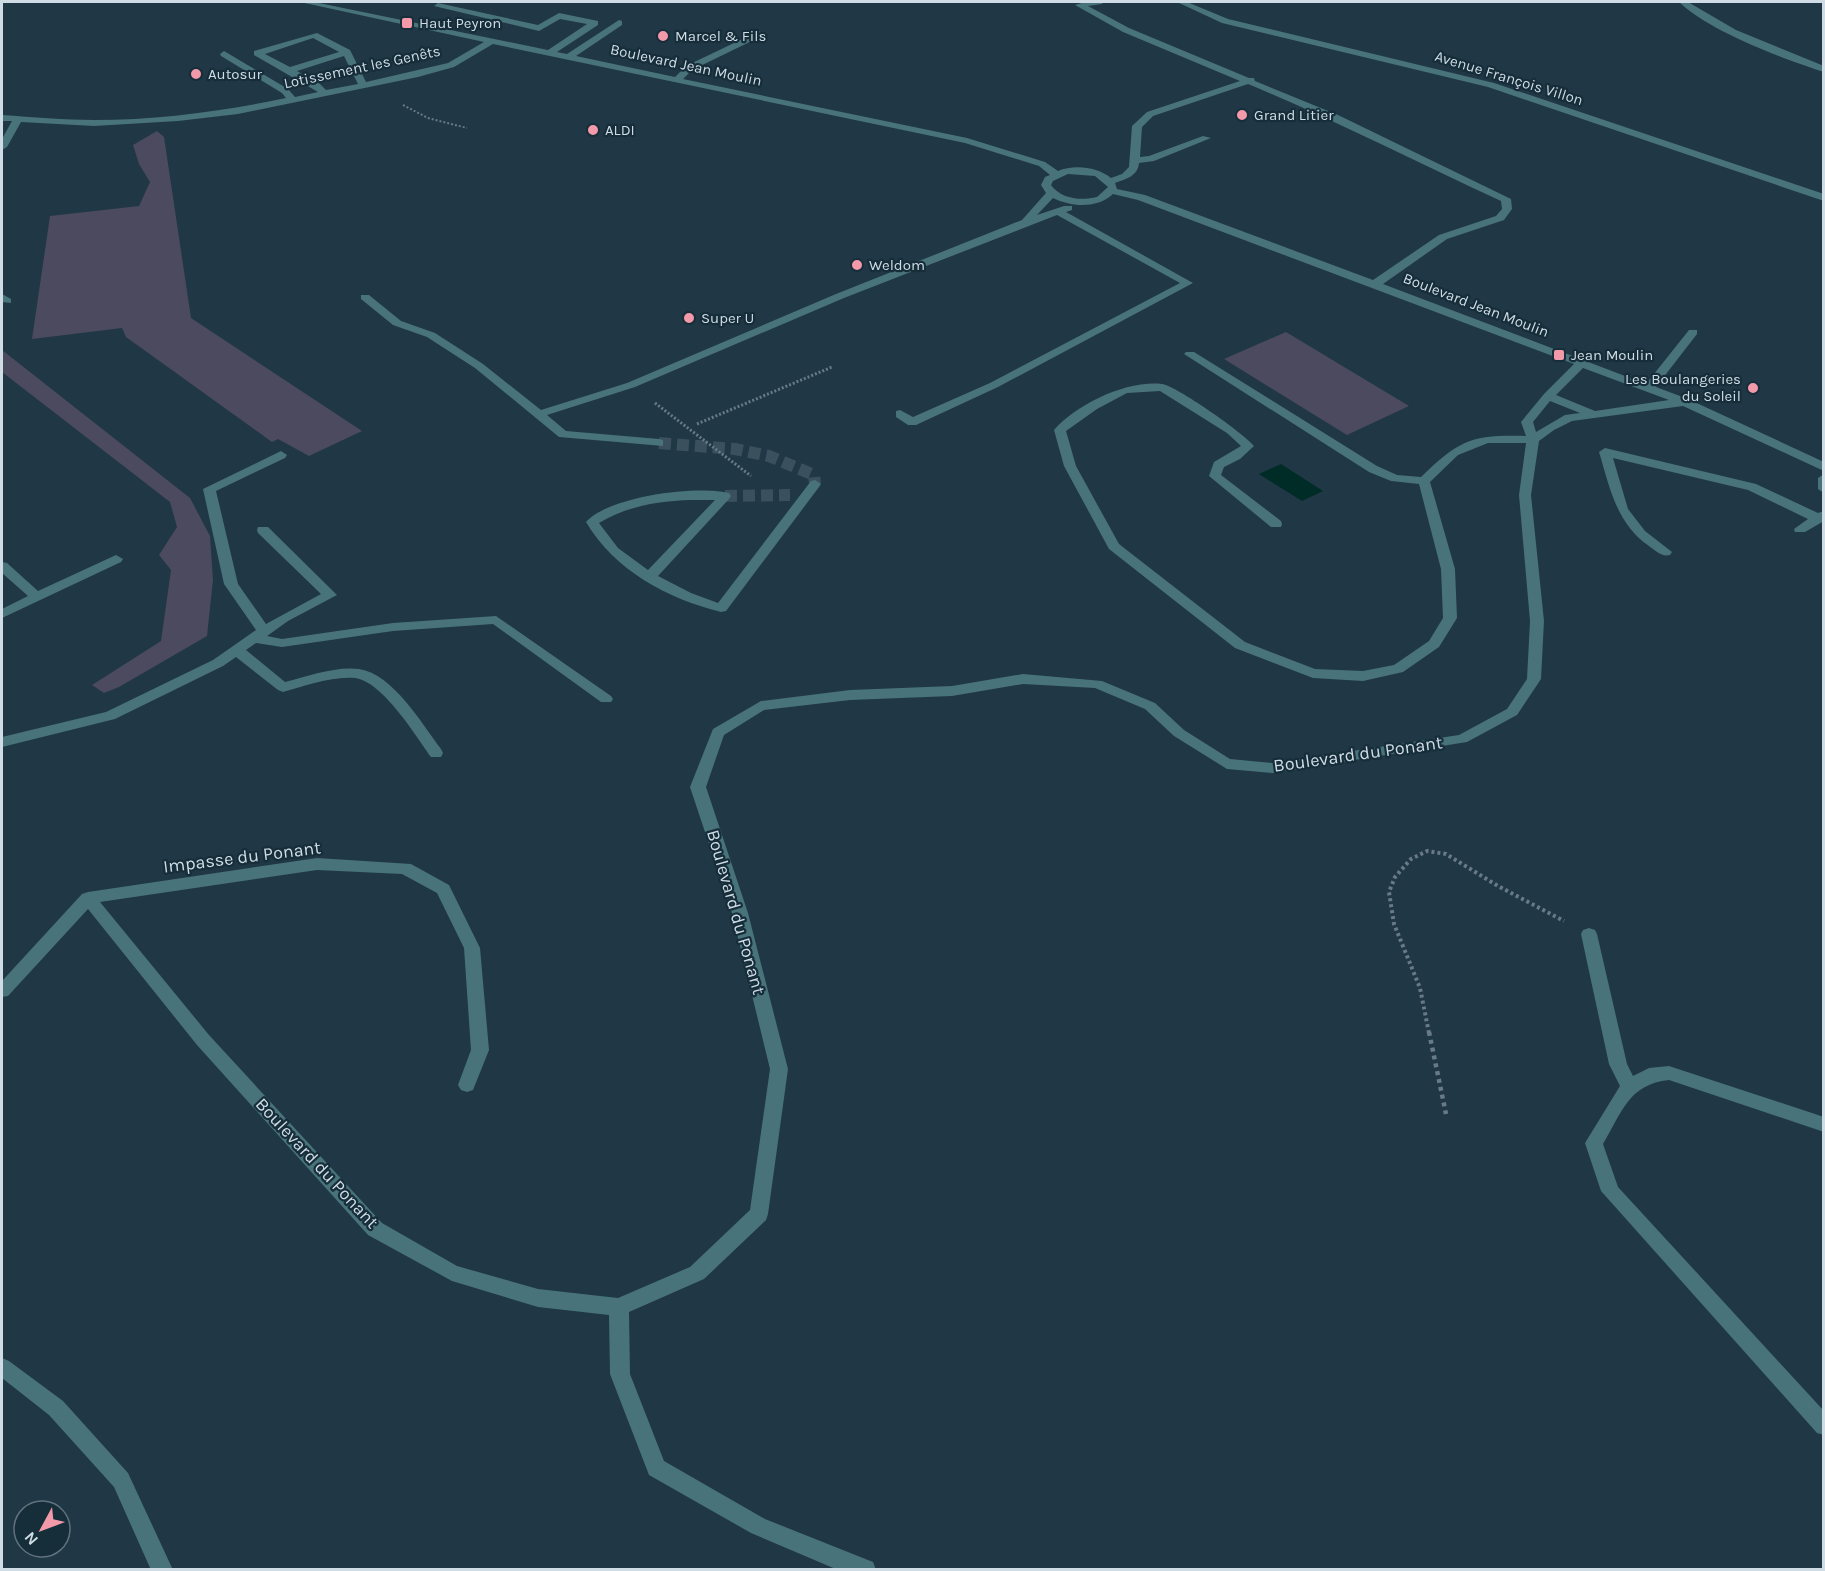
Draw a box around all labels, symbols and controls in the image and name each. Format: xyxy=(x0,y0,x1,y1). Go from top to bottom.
place label: Haut Peyron xyxy=(419,14,501,32)
marker: Haut Peyron xyxy=(400,16,414,30)
place label: Marcel & Fils xyxy=(675,27,766,45)
marker: Marcel & Fils xyxy=(656,29,670,43)
street label: Boulevard Jean Moulin xyxy=(609,40,763,90)
street label: Lotissement les Genêts xyxy=(282,42,442,92)
street label: Avenue François Villon xyxy=(1433,47,1585,109)
place label: Autosur xyxy=(208,65,263,83)
marker: Autosur xyxy=(189,67,203,81)
place label: Grand Litier xyxy=(1254,106,1334,124)
marker: Grand Litier xyxy=(1235,108,1249,122)
place label: ALDI xyxy=(605,121,635,139)
marker: ALDI xyxy=(586,123,600,137)
place label: Weldom xyxy=(869,256,925,274)
marker: Weldom xyxy=(850,258,864,272)
street label: Boulevard Jean Moulin xyxy=(1401,269,1551,341)
place label: Super U xyxy=(701,309,754,327)
marker: Super U xyxy=(682,311,696,325)
place label: Jean Moulin xyxy=(1571,346,1653,364)
marker: Jean Moulin xyxy=(1552,348,1566,362)
place label: Les Boulangeries du Soleil xyxy=(1625,370,1741,405)
marker: Les Boulangeries du Soleil xyxy=(1746,381,1760,395)
street label: Boulevard du Ponant xyxy=(1272,731,1444,777)
street label: Boulevard du Ponant xyxy=(702,827,770,997)
street label: Impasse du Ponant xyxy=(162,836,322,878)
street label: Boulevard du Ponant xyxy=(251,1093,383,1233)
north arrow xyxy=(12,1499,72,1559)
text: N xyxy=(20,1528,42,1549)

